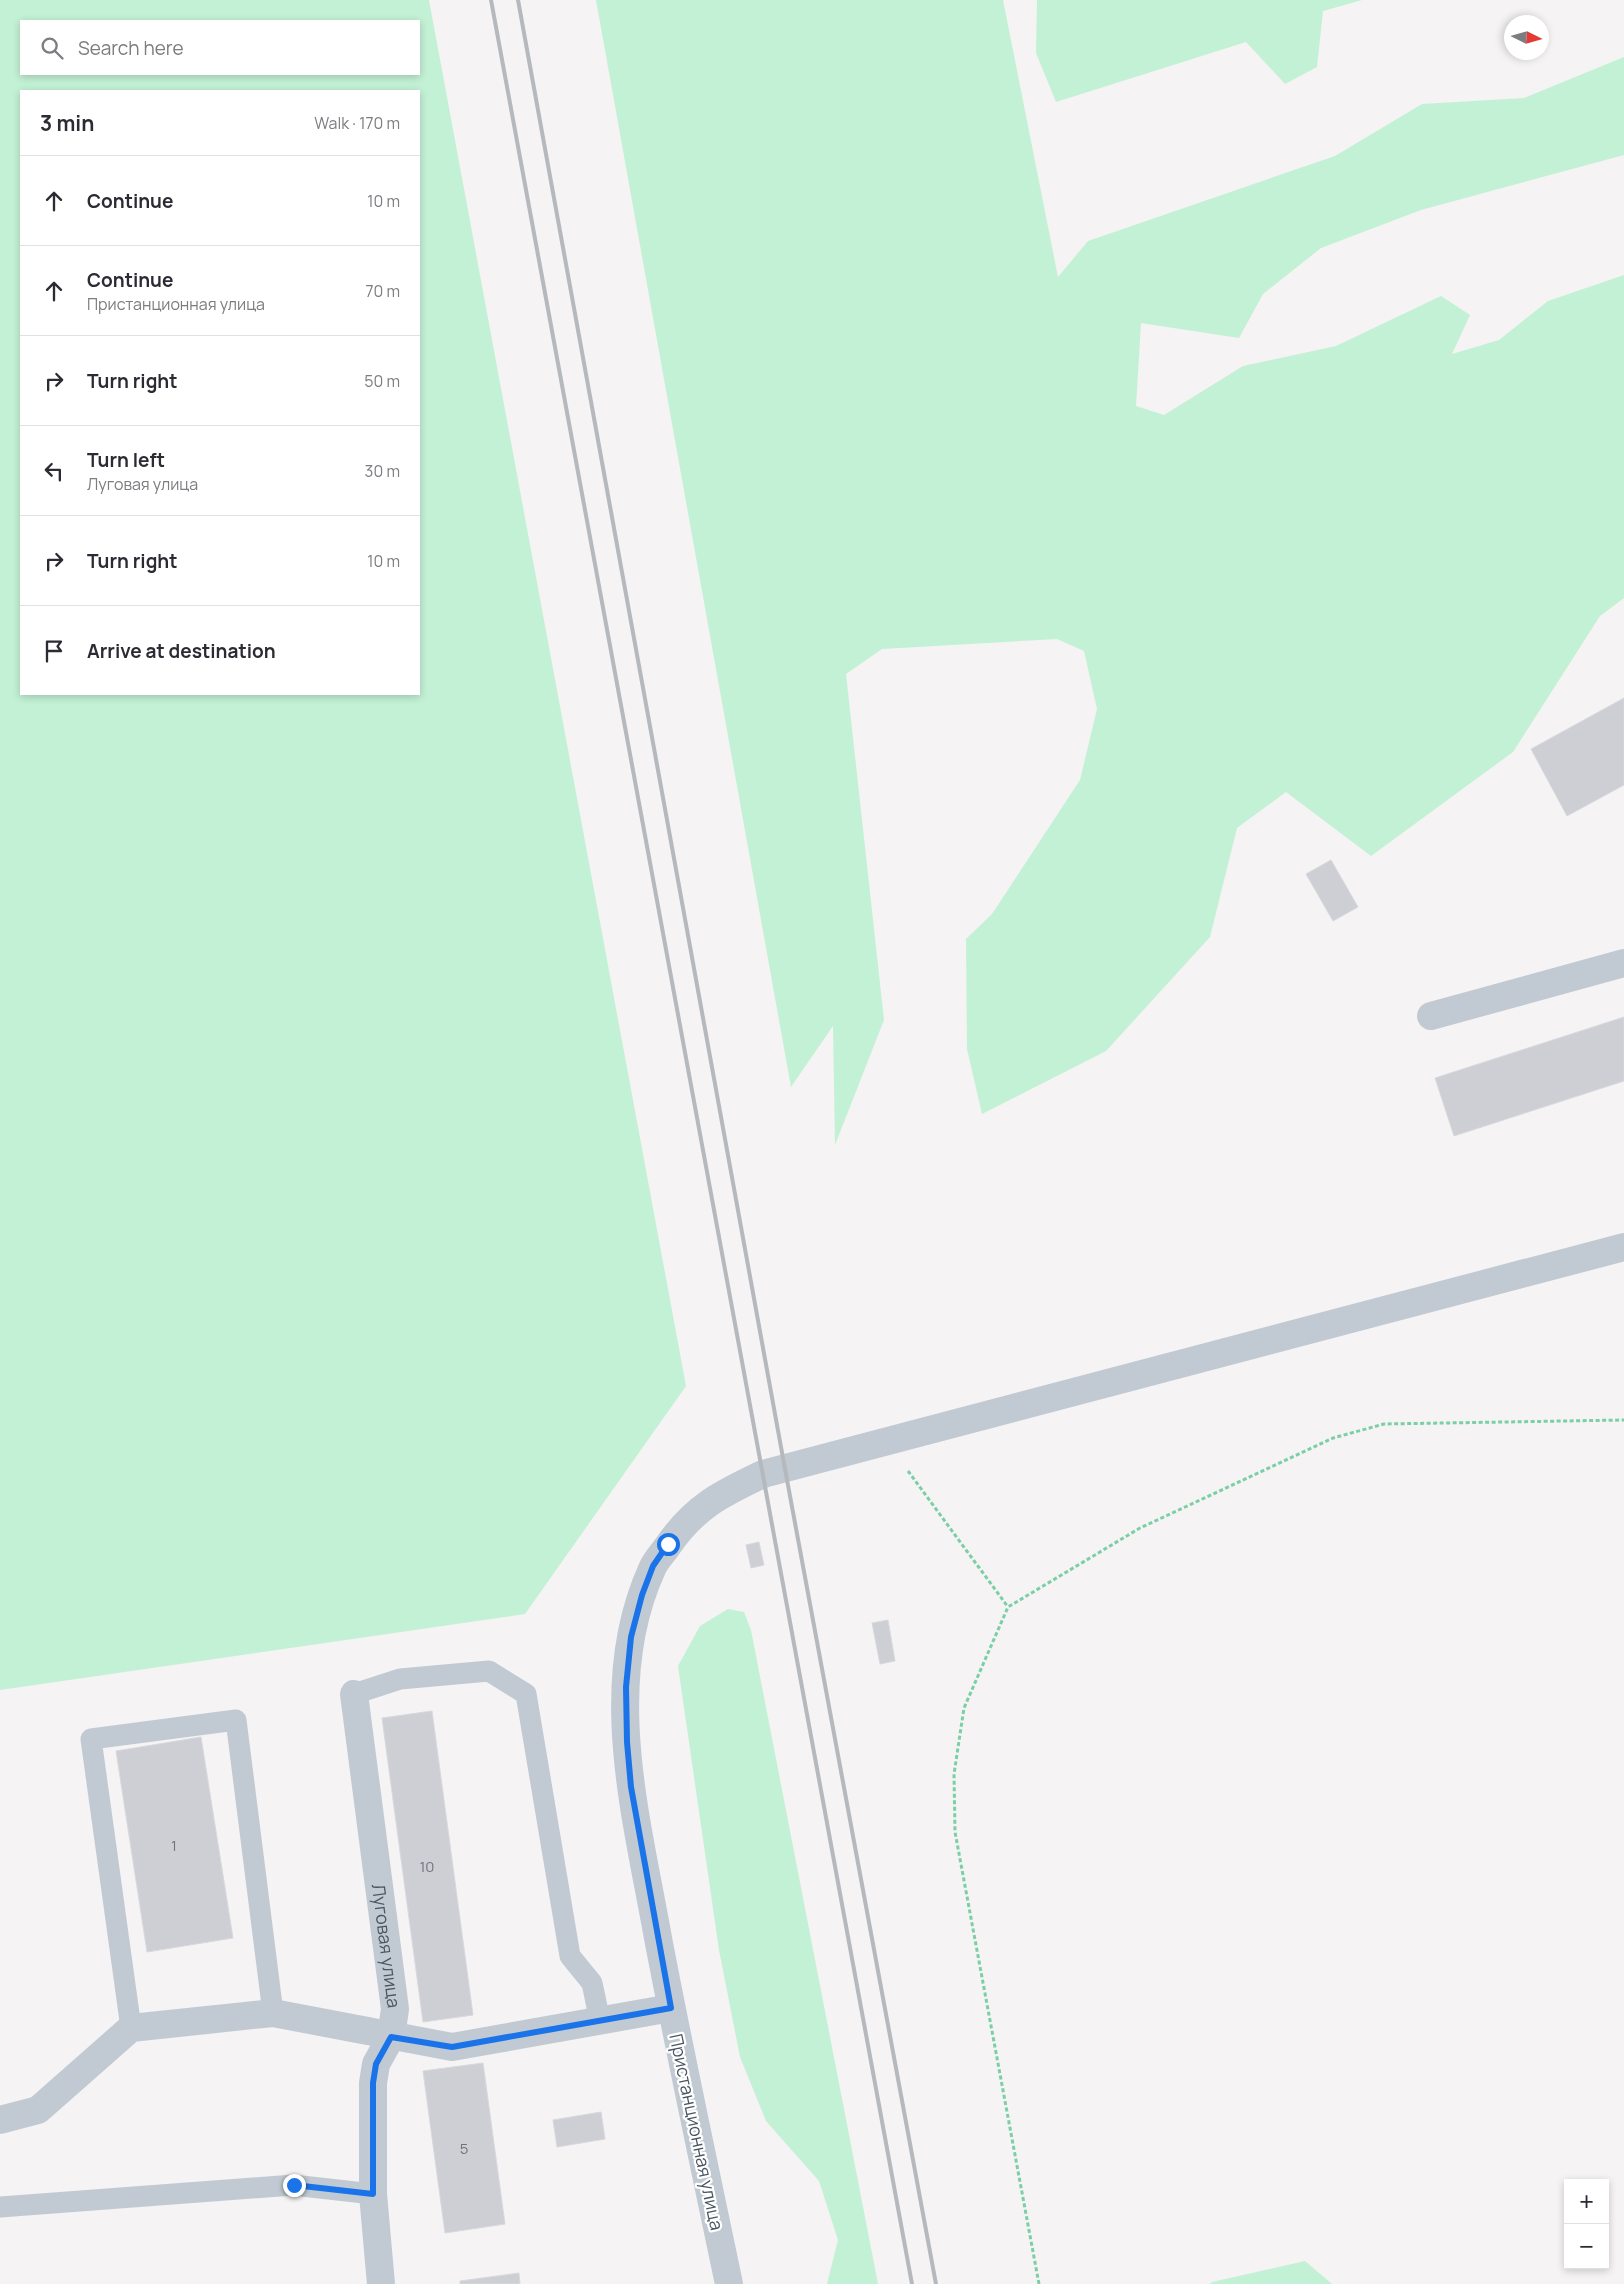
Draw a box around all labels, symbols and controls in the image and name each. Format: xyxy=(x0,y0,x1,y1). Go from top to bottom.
north arrow xyxy=(1504,15,1549,60)
search box xyxy=(20,20,420,75)
icon: search xyxy=(38,34,66,62)
text: Search here xyxy=(78,35,184,61)
text: 3 min xyxy=(40,109,94,137)
text: Walk · 170 m xyxy=(314,112,400,134)
icon: ahead xyxy=(40,187,68,215)
text: Continue xyxy=(87,188,173,214)
text: 10 m xyxy=(367,190,400,212)
text: Continue xyxy=(87,267,173,293)
icon: ahead xyxy=(40,277,68,305)
text: 70 m xyxy=(365,280,400,302)
text: Пристанционная улица xyxy=(87,293,265,315)
icon: right xyxy=(40,367,68,395)
text: Turn right xyxy=(87,368,177,394)
text: 50 m xyxy=(364,370,400,392)
text: Turn left xyxy=(87,447,165,473)
icon: left xyxy=(40,457,68,485)
text: 30 m xyxy=(365,460,400,482)
text: Луговая улица xyxy=(87,473,198,495)
icon: right xyxy=(40,547,68,575)
text: Turn right xyxy=(87,548,177,574)
text: 10 m xyxy=(367,550,400,572)
icon: arrive xyxy=(40,637,68,665)
text: Arrive at destination xyxy=(87,638,276,664)
route start xyxy=(657,1533,680,1556)
house number: 1 xyxy=(171,1835,177,1856)
house number: 10 xyxy=(420,1856,435,1877)
street label: Луговая улица xyxy=(367,1882,407,2009)
street label: Пристанционная улица xyxy=(664,2032,730,2232)
house number: 5 xyxy=(460,2138,468,2159)
route end xyxy=(283,2174,306,2197)
map controls xyxy=(1564,2179,1609,2269)
button: + xyxy=(1564,2179,1609,2224)
button: − xyxy=(1564,2224,1609,2269)

